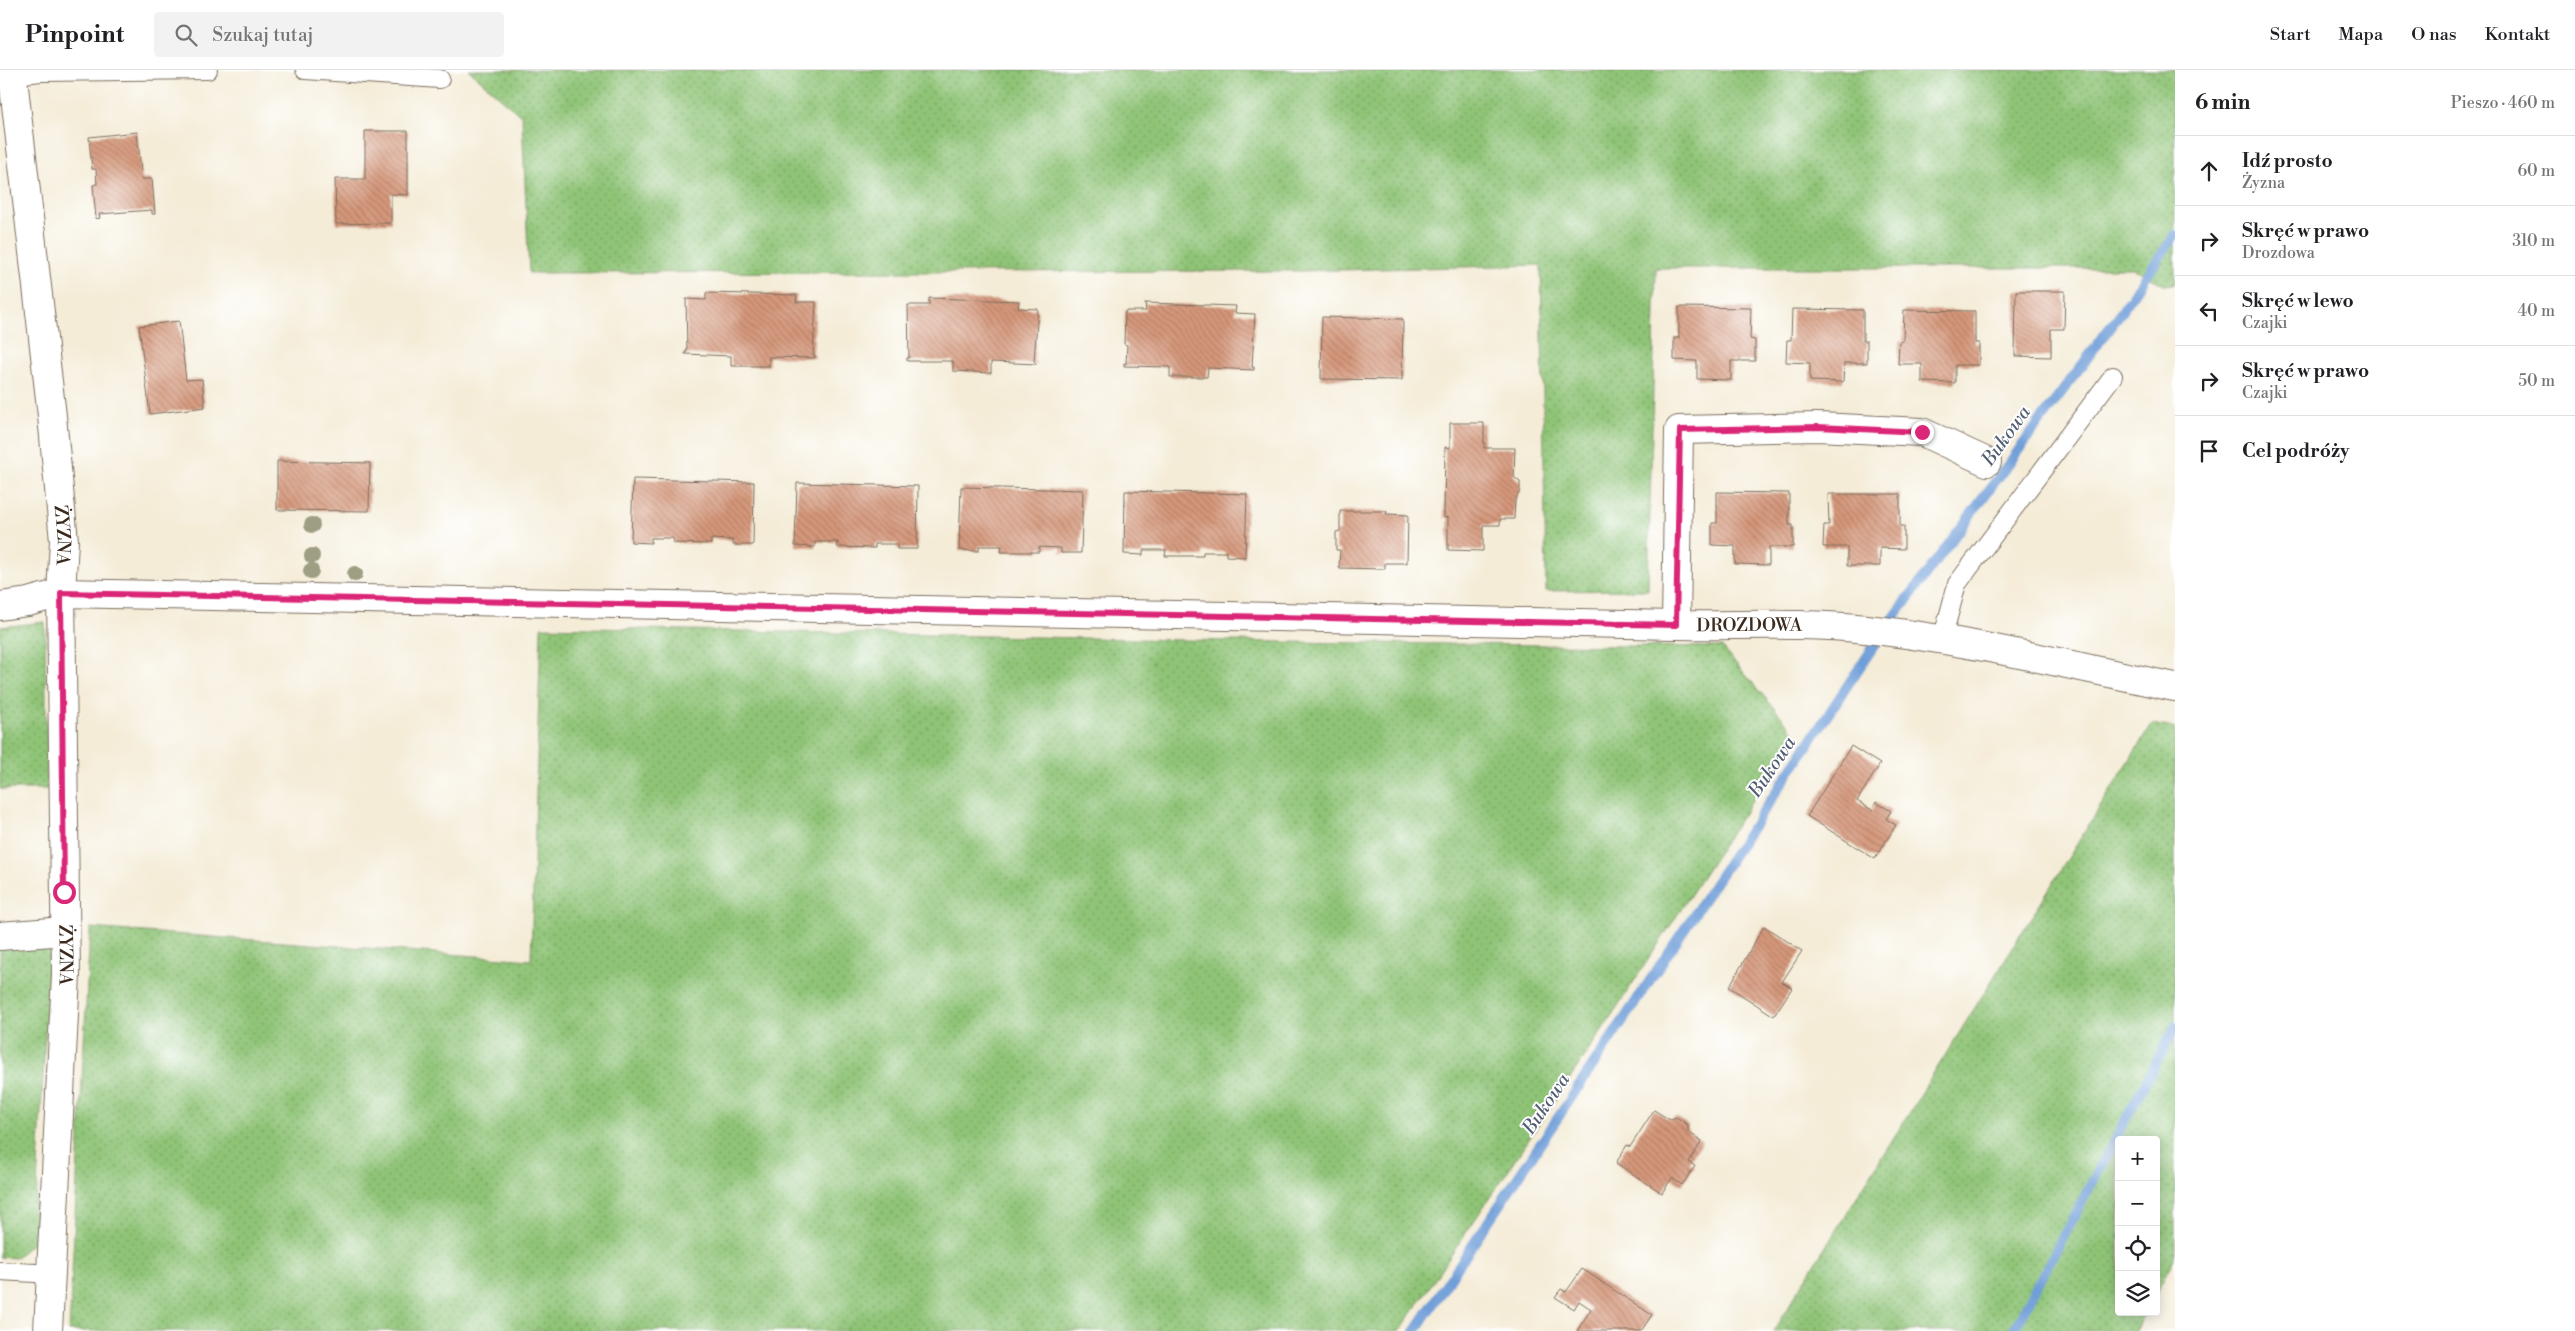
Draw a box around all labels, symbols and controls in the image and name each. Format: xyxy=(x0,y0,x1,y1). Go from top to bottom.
search box xyxy=(154,12,504,57)
text: Pinpoint xyxy=(25,20,124,50)
icon: search xyxy=(172,21,200,49)
text: Szukaj tutaj xyxy=(212,23,314,47)
text: Start xyxy=(2270,23,2311,46)
text: Mapa xyxy=(2339,23,2383,46)
text: O nas xyxy=(2411,23,2457,46)
text: Kontakt xyxy=(2485,23,2550,46)
text: 6 min xyxy=(2195,90,2250,116)
text: Pieszo · 460 m xyxy=(2451,93,2555,113)
text: Idź prosto xyxy=(2242,149,2333,173)
icon: ahead xyxy=(2195,157,2223,185)
text: 60 m xyxy=(2517,161,2555,181)
text: Żyzna xyxy=(2242,173,2285,193)
text: Skręć w prawo xyxy=(2242,219,2369,243)
icon: right xyxy=(2195,227,2223,255)
text: 310 m xyxy=(2512,231,2555,251)
text: Drozdowa xyxy=(2242,243,2315,263)
text: Skręć w lewo xyxy=(2242,289,2354,313)
icon: left xyxy=(2195,297,2223,325)
text: 40 m xyxy=(2518,301,2555,321)
text: Czajki xyxy=(2242,313,2288,333)
text: Skręć w prawo xyxy=(2242,359,2369,383)
icon: right xyxy=(2195,367,2223,395)
text: 50 m xyxy=(2518,371,2555,391)
text: Czajki xyxy=(2242,383,2288,403)
water label: Bukowa xyxy=(1976,401,2036,472)
route end xyxy=(1911,421,1934,444)
icon: arrive xyxy=(2195,437,2223,465)
text: Cel podróży xyxy=(2242,439,2349,463)
street label: ŻYZNA xyxy=(49,504,76,567)
street label: DROZDOWA xyxy=(1696,613,1803,637)
water label: Bukowa xyxy=(1742,731,1801,803)
route start xyxy=(53,881,76,904)
street label: ŻYZNA xyxy=(54,924,78,987)
water label: Bukowa xyxy=(1516,1068,1575,1140)
map controls xyxy=(2115,1136,2160,1316)
button: + xyxy=(2115,1136,2160,1181)
button: − xyxy=(2115,1181,2160,1226)
button: locate xyxy=(2115,1226,2160,1271)
button: layers xyxy=(2115,1271,2160,1316)

